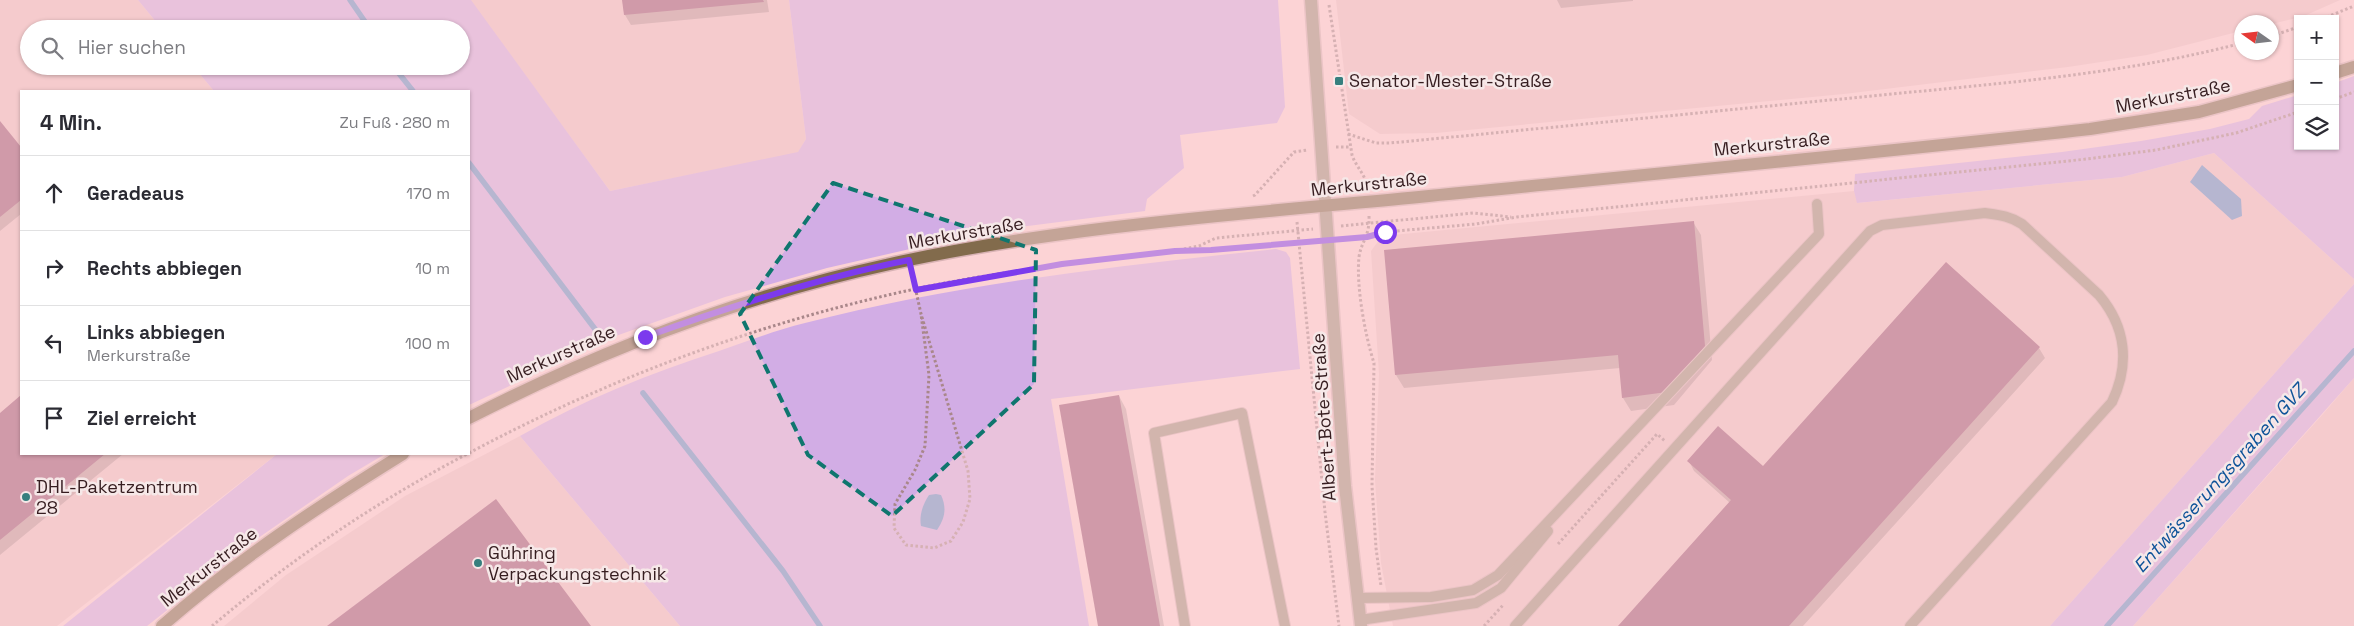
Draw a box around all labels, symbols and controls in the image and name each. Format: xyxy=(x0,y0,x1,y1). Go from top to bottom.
north arrow xyxy=(2234,15,2279,60)
map controls xyxy=(2294,15,2339,150)
button: + xyxy=(2294,15,2339,60)
search box xyxy=(20,20,470,75)
icon: search xyxy=(38,34,66,62)
text: Hier suchen xyxy=(78,35,186,60)
button: − xyxy=(2294,60,2339,105)
place label: Senator-Mester-Straße xyxy=(1349,69,1552,92)
street label: Merkurstraße xyxy=(2113,73,2232,118)
marker: Senator-Mester-Straße xyxy=(1333,75,1345,87)
button: layers xyxy=(2294,105,2339,150)
text: 4 Min. xyxy=(40,109,102,136)
text: Zu Fuß · 280 m xyxy=(339,112,450,133)
street label: Merkurstraße xyxy=(1713,126,1831,161)
street label: Merkurstraße xyxy=(1310,166,1428,201)
icon: ahead xyxy=(40,179,68,207)
text: Geradeaus xyxy=(87,181,184,206)
text: 170 m xyxy=(406,183,450,204)
street label: Merkurstraße xyxy=(906,211,1025,254)
route start xyxy=(1374,221,1397,244)
icon: right xyxy=(40,254,68,282)
text: Rechts abbiegen xyxy=(87,256,242,281)
text: 10 m xyxy=(415,258,450,279)
street label: Merkurstraße xyxy=(503,319,619,388)
text: Links abbiegen xyxy=(87,320,225,345)
route end xyxy=(634,326,657,349)
icon: left xyxy=(40,329,68,357)
street label: Albert-Bote-Straße xyxy=(1306,332,1341,502)
text: 100 m xyxy=(405,333,450,354)
text: Merkurstraße xyxy=(87,345,191,366)
water label: Entwässerungsgraben GVZ xyxy=(2128,376,2313,578)
icon: arrive xyxy=(40,404,68,432)
text: Ziel erreicht xyxy=(87,406,197,431)
place label: DHL-Paketzentrum 28 xyxy=(36,475,198,519)
marker: DHL-Paketzentrum 28 xyxy=(20,491,32,503)
street label: Merkurstraße xyxy=(156,522,262,612)
place label: Gühring Verpackungstechnik xyxy=(488,541,667,585)
marker: Gühring Verpackungstechnik xyxy=(472,557,484,569)

